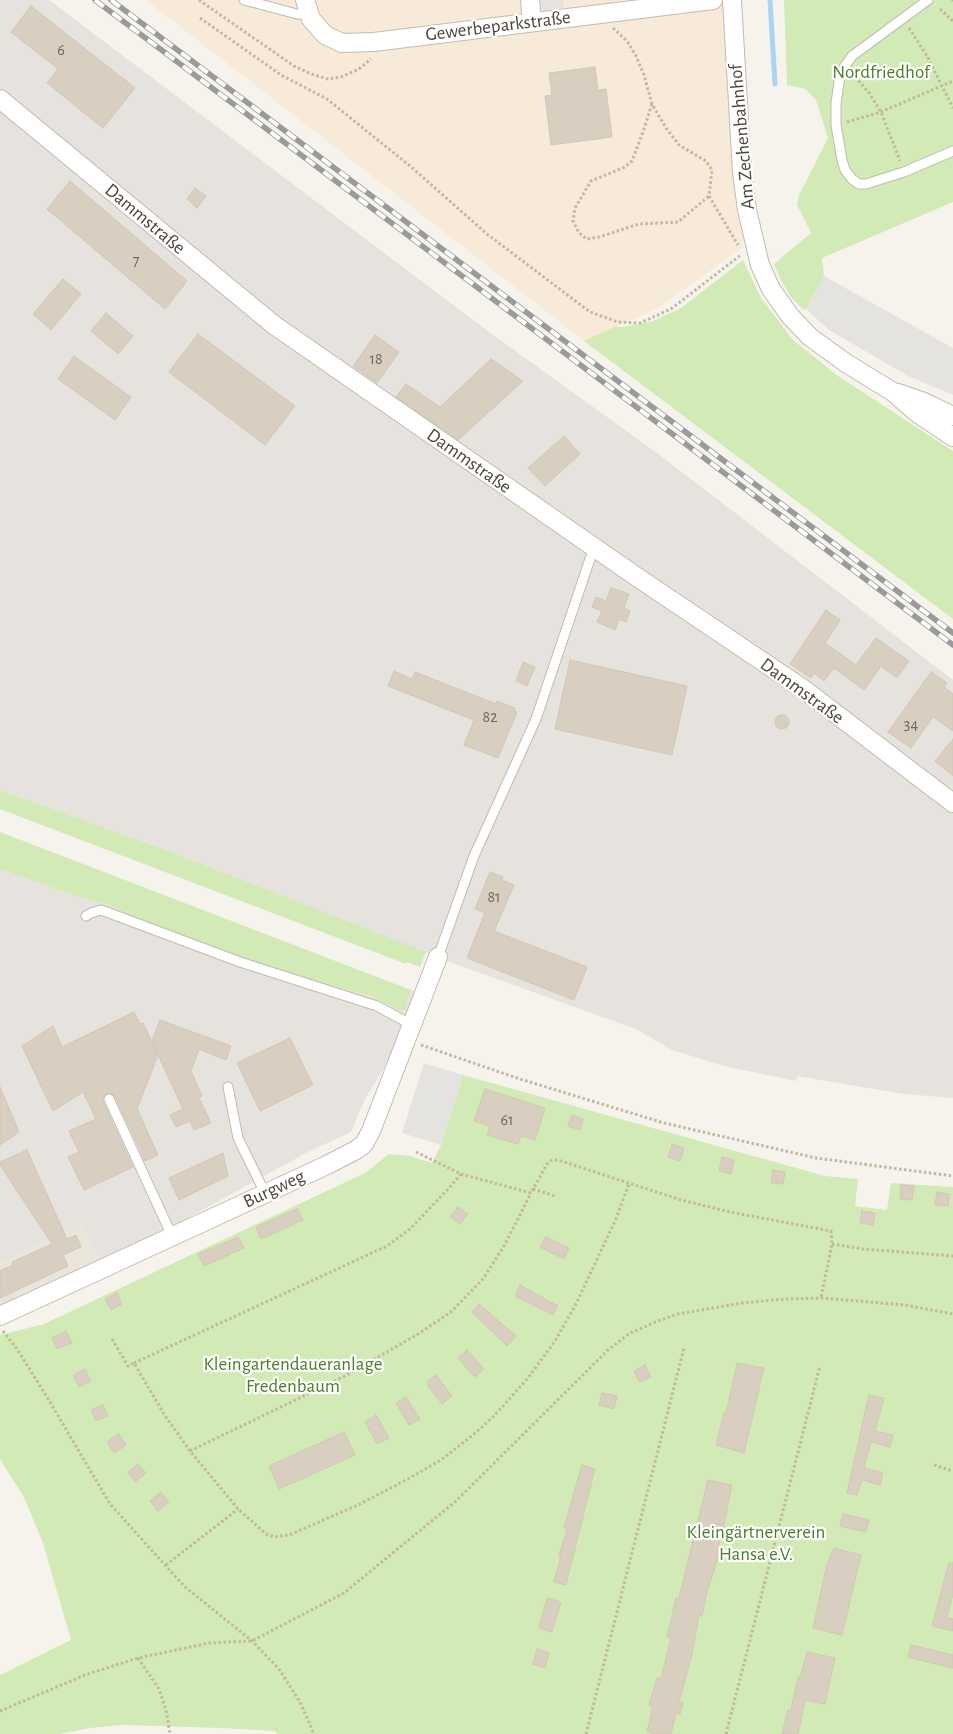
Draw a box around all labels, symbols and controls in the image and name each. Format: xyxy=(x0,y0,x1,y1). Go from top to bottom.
street label: Gewerbeparkstraße xyxy=(424,6,572,46)
house number: 6 xyxy=(57,40,65,60)
park label: Nordfriedhof xyxy=(832,61,930,83)
street label: Am Zechenbahnhof xyxy=(724,63,760,211)
street label: Dammstraße xyxy=(100,179,190,259)
house number: 7 xyxy=(133,251,139,271)
house number: 18 xyxy=(369,349,383,369)
street label: Dammstraße xyxy=(422,424,516,498)
street label: Dammstraße xyxy=(756,653,848,729)
house number: 82 xyxy=(483,707,497,727)
house number: 34 xyxy=(904,714,918,734)
house number: 81 xyxy=(487,887,501,907)
house number: 61 xyxy=(500,1110,514,1130)
street label: Burgweg xyxy=(240,1165,308,1213)
park label: Kleingartendaueranlage Fredenbaum xyxy=(203,1353,383,1397)
park label: Kleingärtnerverein Hansa e.V. xyxy=(687,1521,825,1565)

